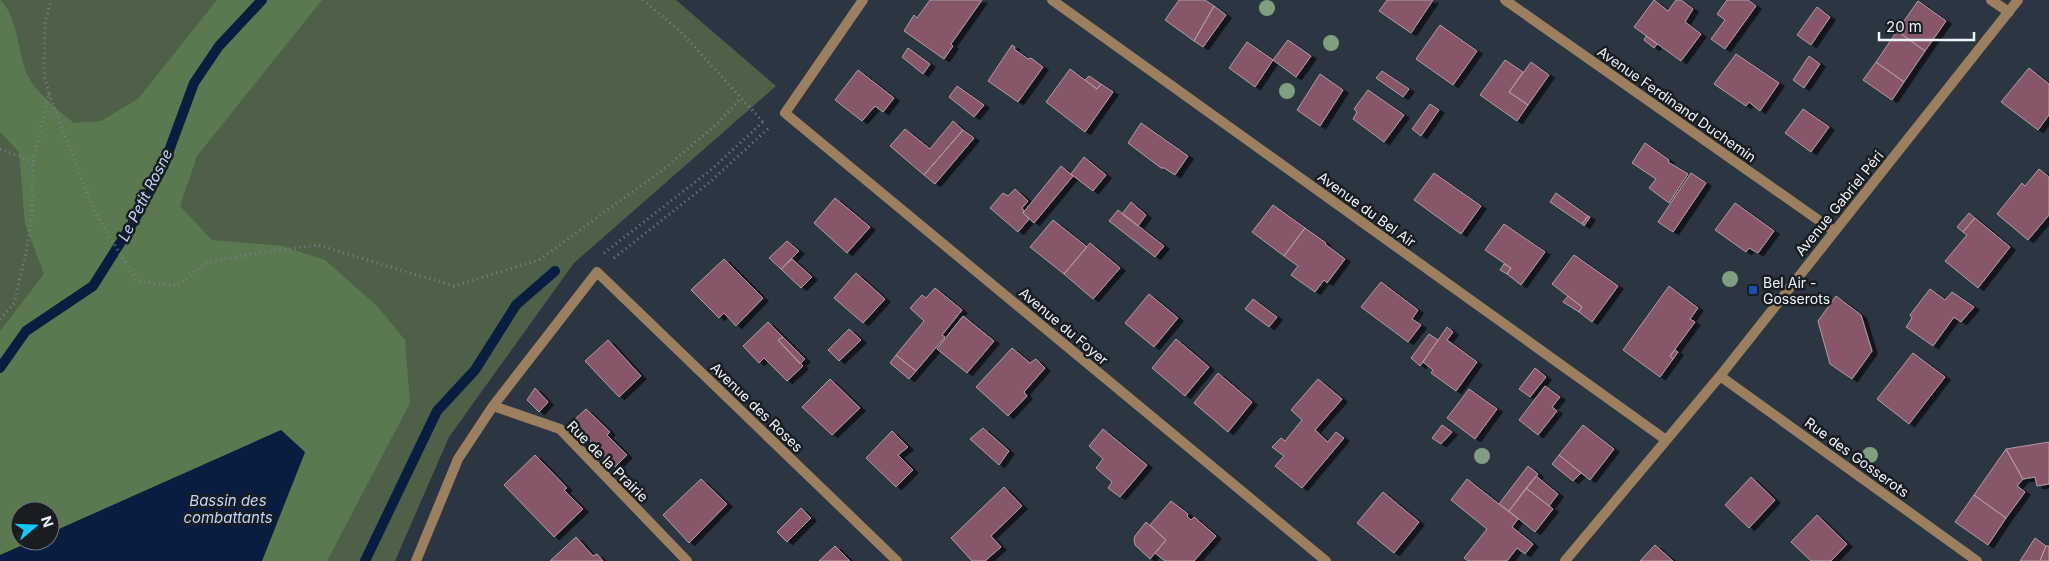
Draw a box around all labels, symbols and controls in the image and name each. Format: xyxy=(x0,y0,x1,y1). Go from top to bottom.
scale bar xyxy=(1879,10,1974,42)
text: 20 m xyxy=(1886,17,1922,36)
street label: Avenue Ferdinand Duchemin xyxy=(1594,43,1760,165)
water label: Le Petit Rosne xyxy=(114,146,176,244)
street label: Avenue Gabriel Péri xyxy=(1791,147,1887,259)
street label: Avenue du Bel Air xyxy=(1315,168,1419,250)
place label: Bel Air - Gosserots xyxy=(1763,274,1830,307)
street label: Avenue du Foyer xyxy=(1016,284,1112,368)
marker: Bel Air - Gosserots xyxy=(1747,284,1759,296)
street label: Avenue des Roses xyxy=(707,359,807,455)
street label: Rue des Gosserots xyxy=(1802,414,1912,500)
street label: Rue de la Prairie xyxy=(564,417,652,505)
water label: Bassin des combattants xyxy=(183,491,273,527)
north arrow xyxy=(10,501,60,551)
text: N xyxy=(38,514,58,529)

